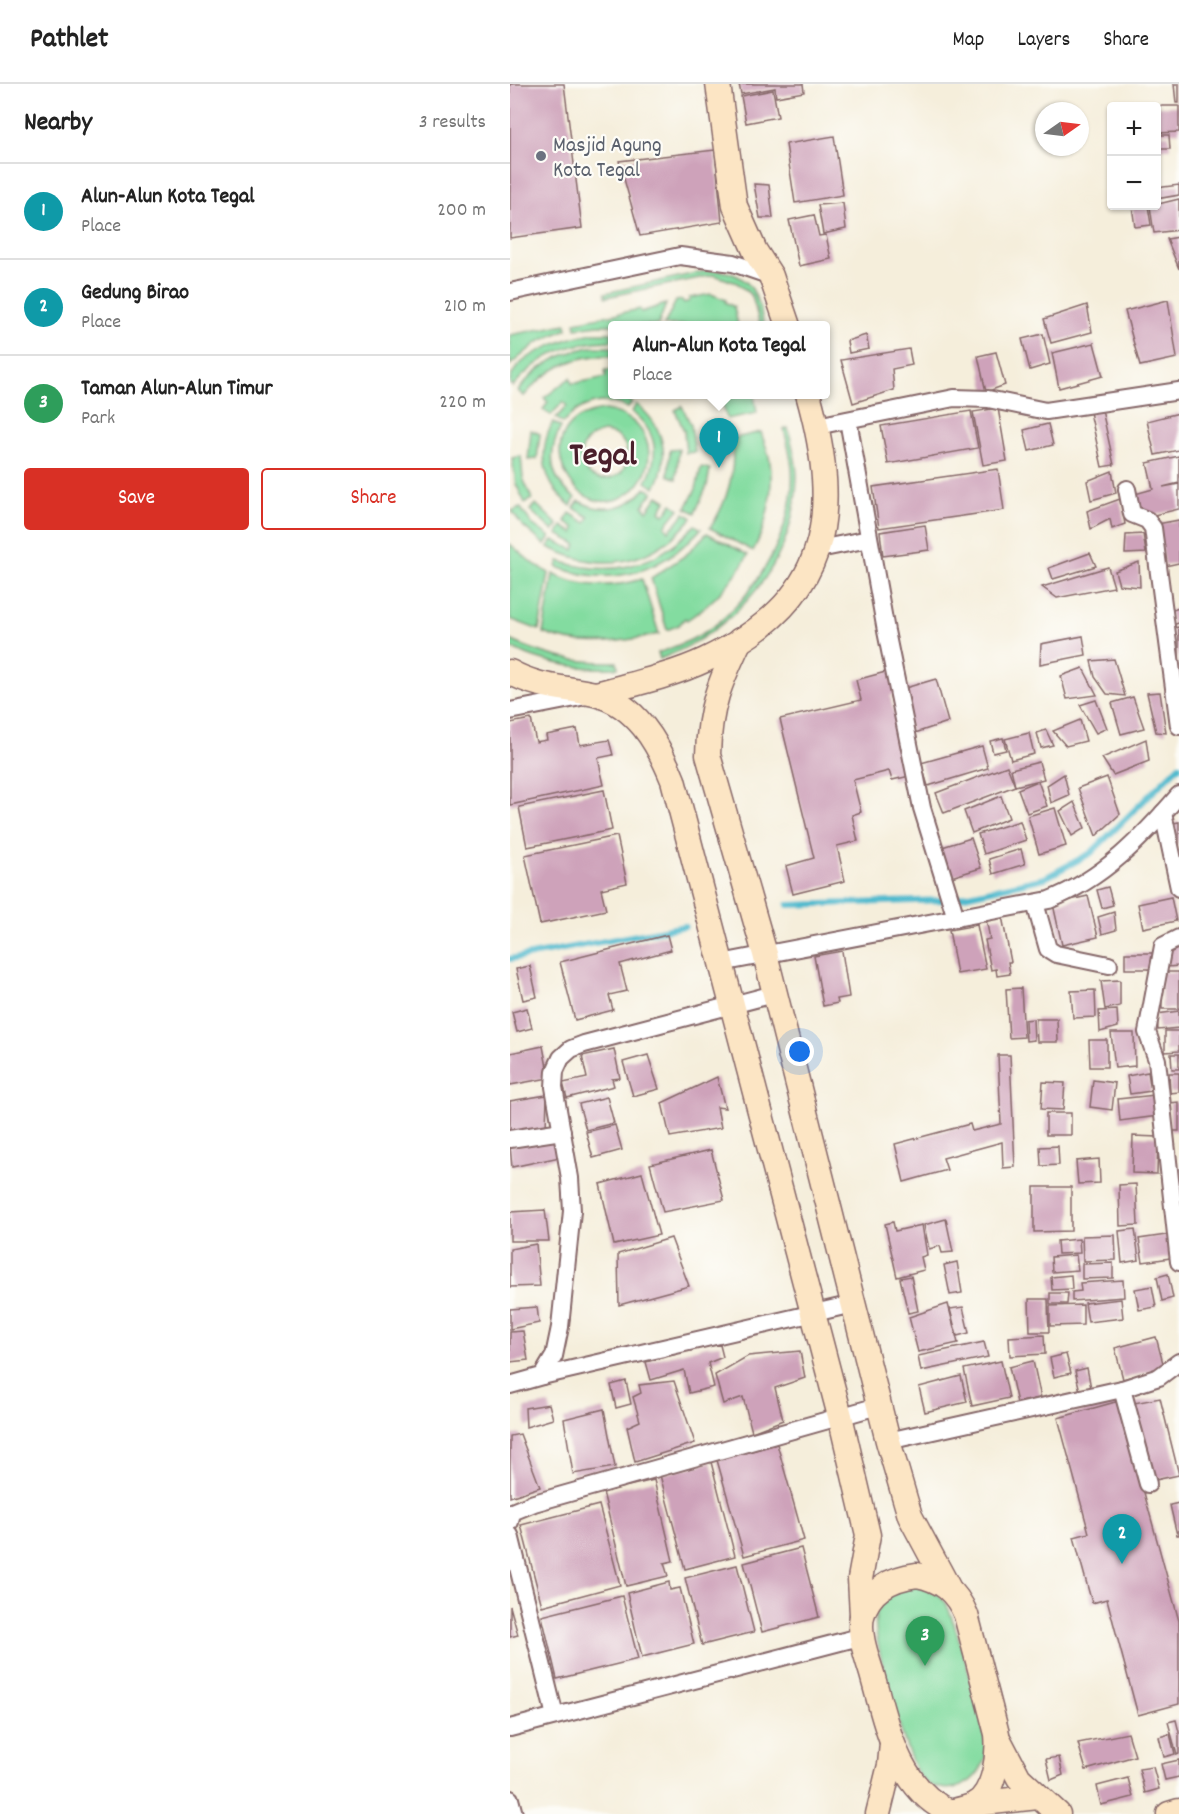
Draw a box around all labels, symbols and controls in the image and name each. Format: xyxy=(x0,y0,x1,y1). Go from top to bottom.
text: Pathlet xyxy=(30,21,108,61)
text: Map xyxy=(953,26,984,56)
text: Layers xyxy=(1017,26,1070,56)
text: Share xyxy=(1103,26,1149,56)
north arrow xyxy=(1035,102,1089,156)
map controls xyxy=(1107,102,1161,210)
button: + xyxy=(1107,102,1161,156)
text: Nearby xyxy=(24,105,92,142)
text: 3 results xyxy=(419,109,486,137)
place label: Masjid Agung Kota Tegal xyxy=(553,131,662,187)
marker: Masjid Agung Kota Tegal xyxy=(534,149,548,163)
button: − xyxy=(1107,156,1161,210)
text: Alun-Alun Kota Tegal xyxy=(81,182,254,213)
text: 1 xyxy=(41,197,46,225)
text: 200 m xyxy=(437,197,486,225)
text: Place xyxy=(81,213,121,241)
text: Gedung Birao xyxy=(81,278,189,309)
text: 2 xyxy=(39,293,48,321)
text: 210 m xyxy=(444,293,486,321)
text: Place xyxy=(81,309,121,337)
popup xyxy=(608,321,830,399)
text: Alun-Alun Kota Tegal xyxy=(632,331,806,362)
text: Place xyxy=(632,362,672,390)
text: Taman Alun-Alun Timur xyxy=(81,374,273,405)
text: 3 xyxy=(39,389,48,417)
text: 220 m xyxy=(439,389,486,417)
text: Park xyxy=(81,405,115,433)
pin: 1 xyxy=(700,418,738,468)
district label: Tegal xyxy=(569,433,638,482)
button: Save xyxy=(24,468,249,530)
button: Share xyxy=(261,468,486,530)
your location xyxy=(785,1037,814,1066)
pin: 2 xyxy=(1102,1514,1142,1564)
pin: 3 xyxy=(906,1616,944,1666)

